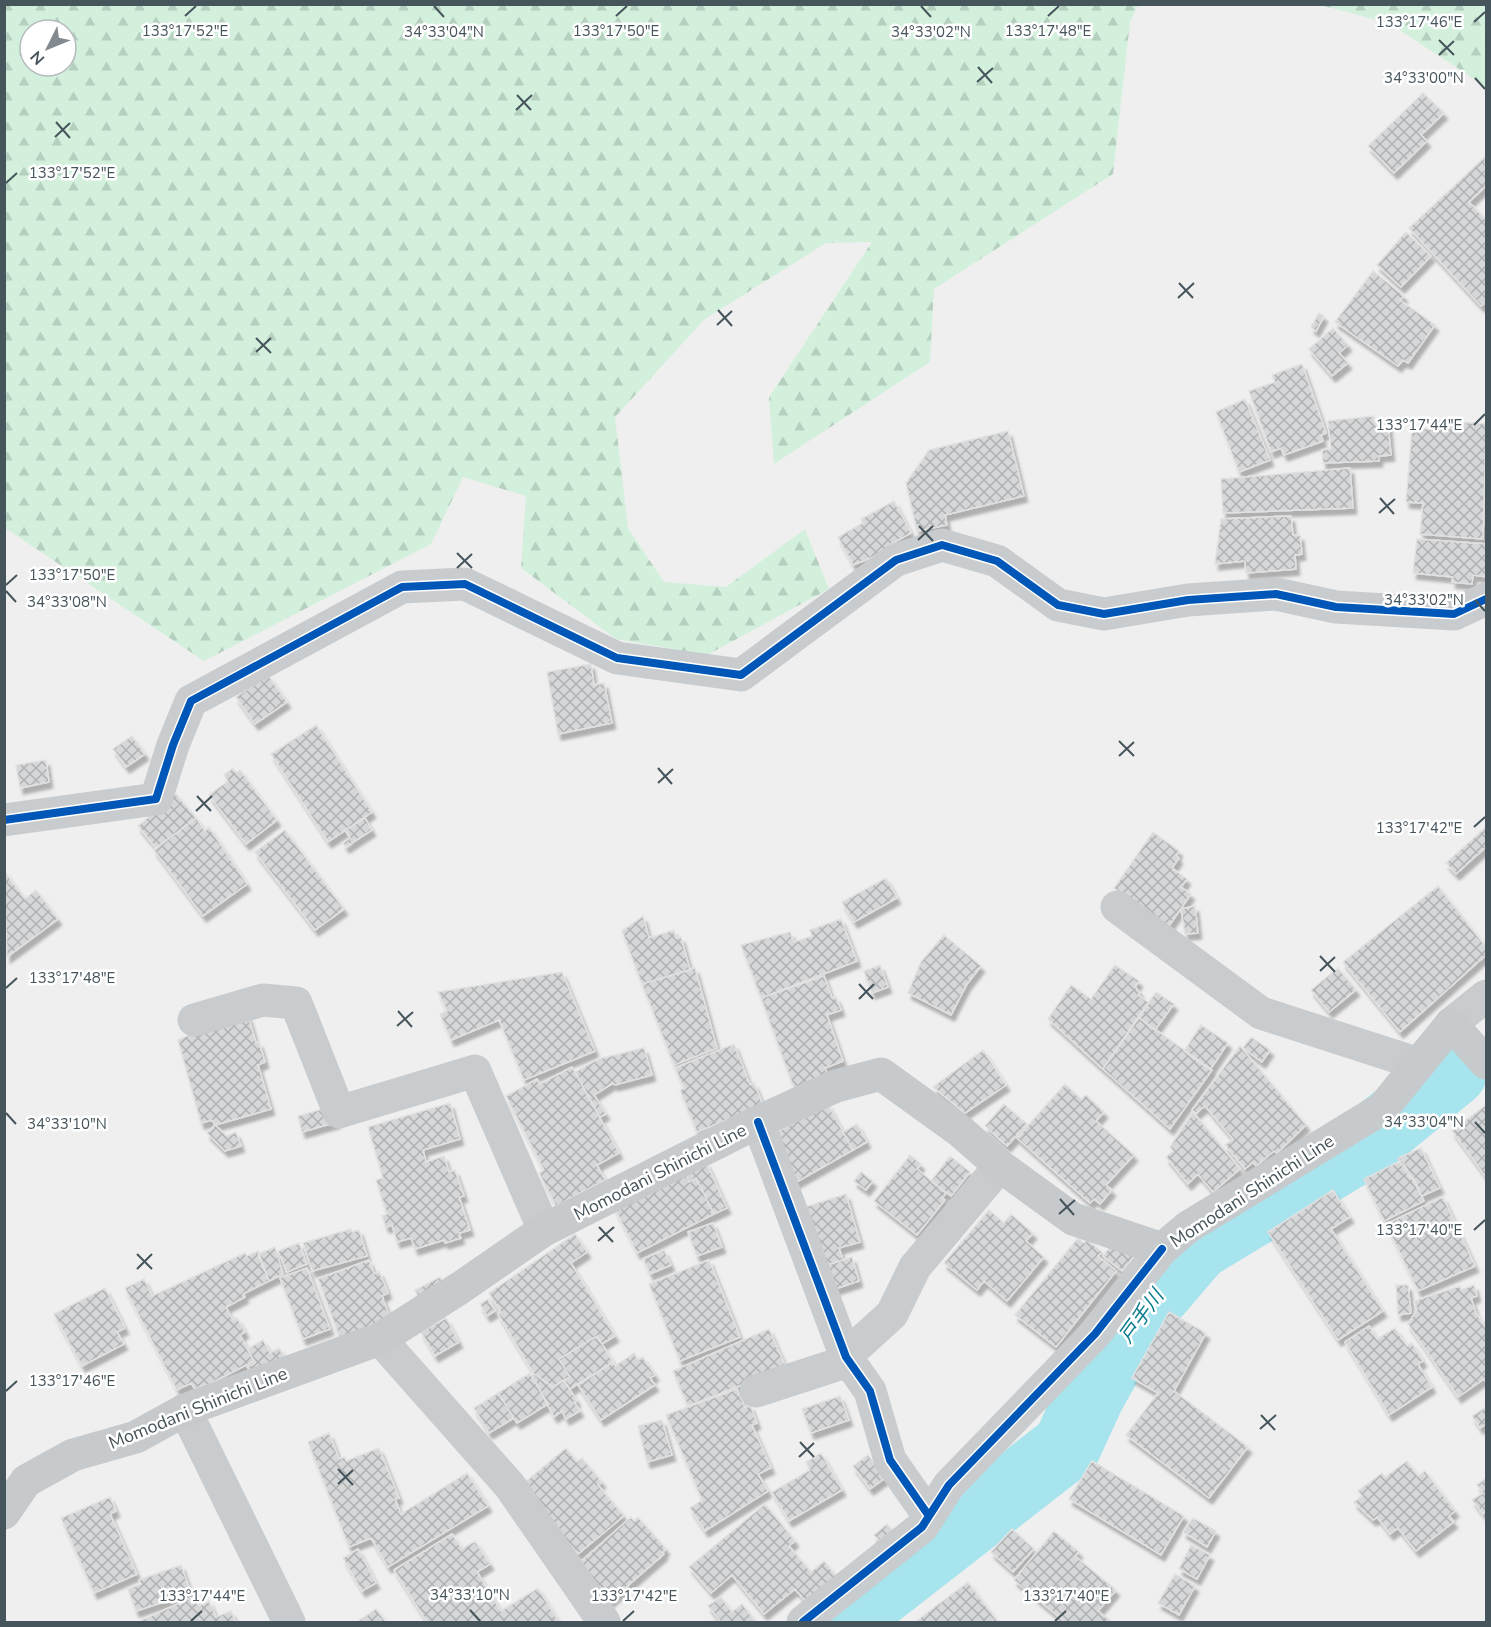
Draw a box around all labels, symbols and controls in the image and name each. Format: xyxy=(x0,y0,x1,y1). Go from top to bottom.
text: 133°17'46"E xyxy=(1376,12,1462,32)
north arrow xyxy=(18,18,78,78)
text: 133°17'52"E xyxy=(142,21,228,41)
text: 133°17'50"E xyxy=(573,21,659,41)
text: 133°17'48"E xyxy=(1005,21,1091,41)
text: 34°33'04"N xyxy=(404,22,484,42)
text: 34°33'02"N xyxy=(891,22,971,42)
text: N xyxy=(26,46,50,69)
text: 34°33'00"N xyxy=(1384,68,1464,88)
text: 133°17'52"E xyxy=(29,163,115,183)
text: 133°17'44"E xyxy=(1376,415,1462,435)
text: 133°17'50"E xyxy=(29,565,115,585)
text: 34°33'02"N xyxy=(1384,590,1464,610)
text: 34°33'08"N xyxy=(27,592,107,612)
text: 133°17'42"E xyxy=(1376,818,1462,838)
text: 133°17'48"E xyxy=(29,968,115,988)
text: 34°33'04"N xyxy=(1384,1112,1464,1132)
text: 34°33'10"N xyxy=(27,1114,107,1134)
street label: Momodani Shinichi Line xyxy=(570,1118,750,1226)
street label: Momodani Shinichi Line xyxy=(1165,1129,1339,1253)
text: 133°17'40"E xyxy=(1376,1220,1462,1240)
water label: 戸手川 xyxy=(1113,1282,1171,1348)
street label: Momodani Shinichi Line xyxy=(105,1361,291,1455)
text: 133°17'46"E xyxy=(29,1371,115,1391)
text: 34°33'10"N xyxy=(430,1585,510,1605)
text: 133°17'44"E xyxy=(159,1586,245,1606)
text: 133°17'42"E xyxy=(591,1586,677,1606)
text: 133°17'40"E xyxy=(1023,1586,1109,1606)

